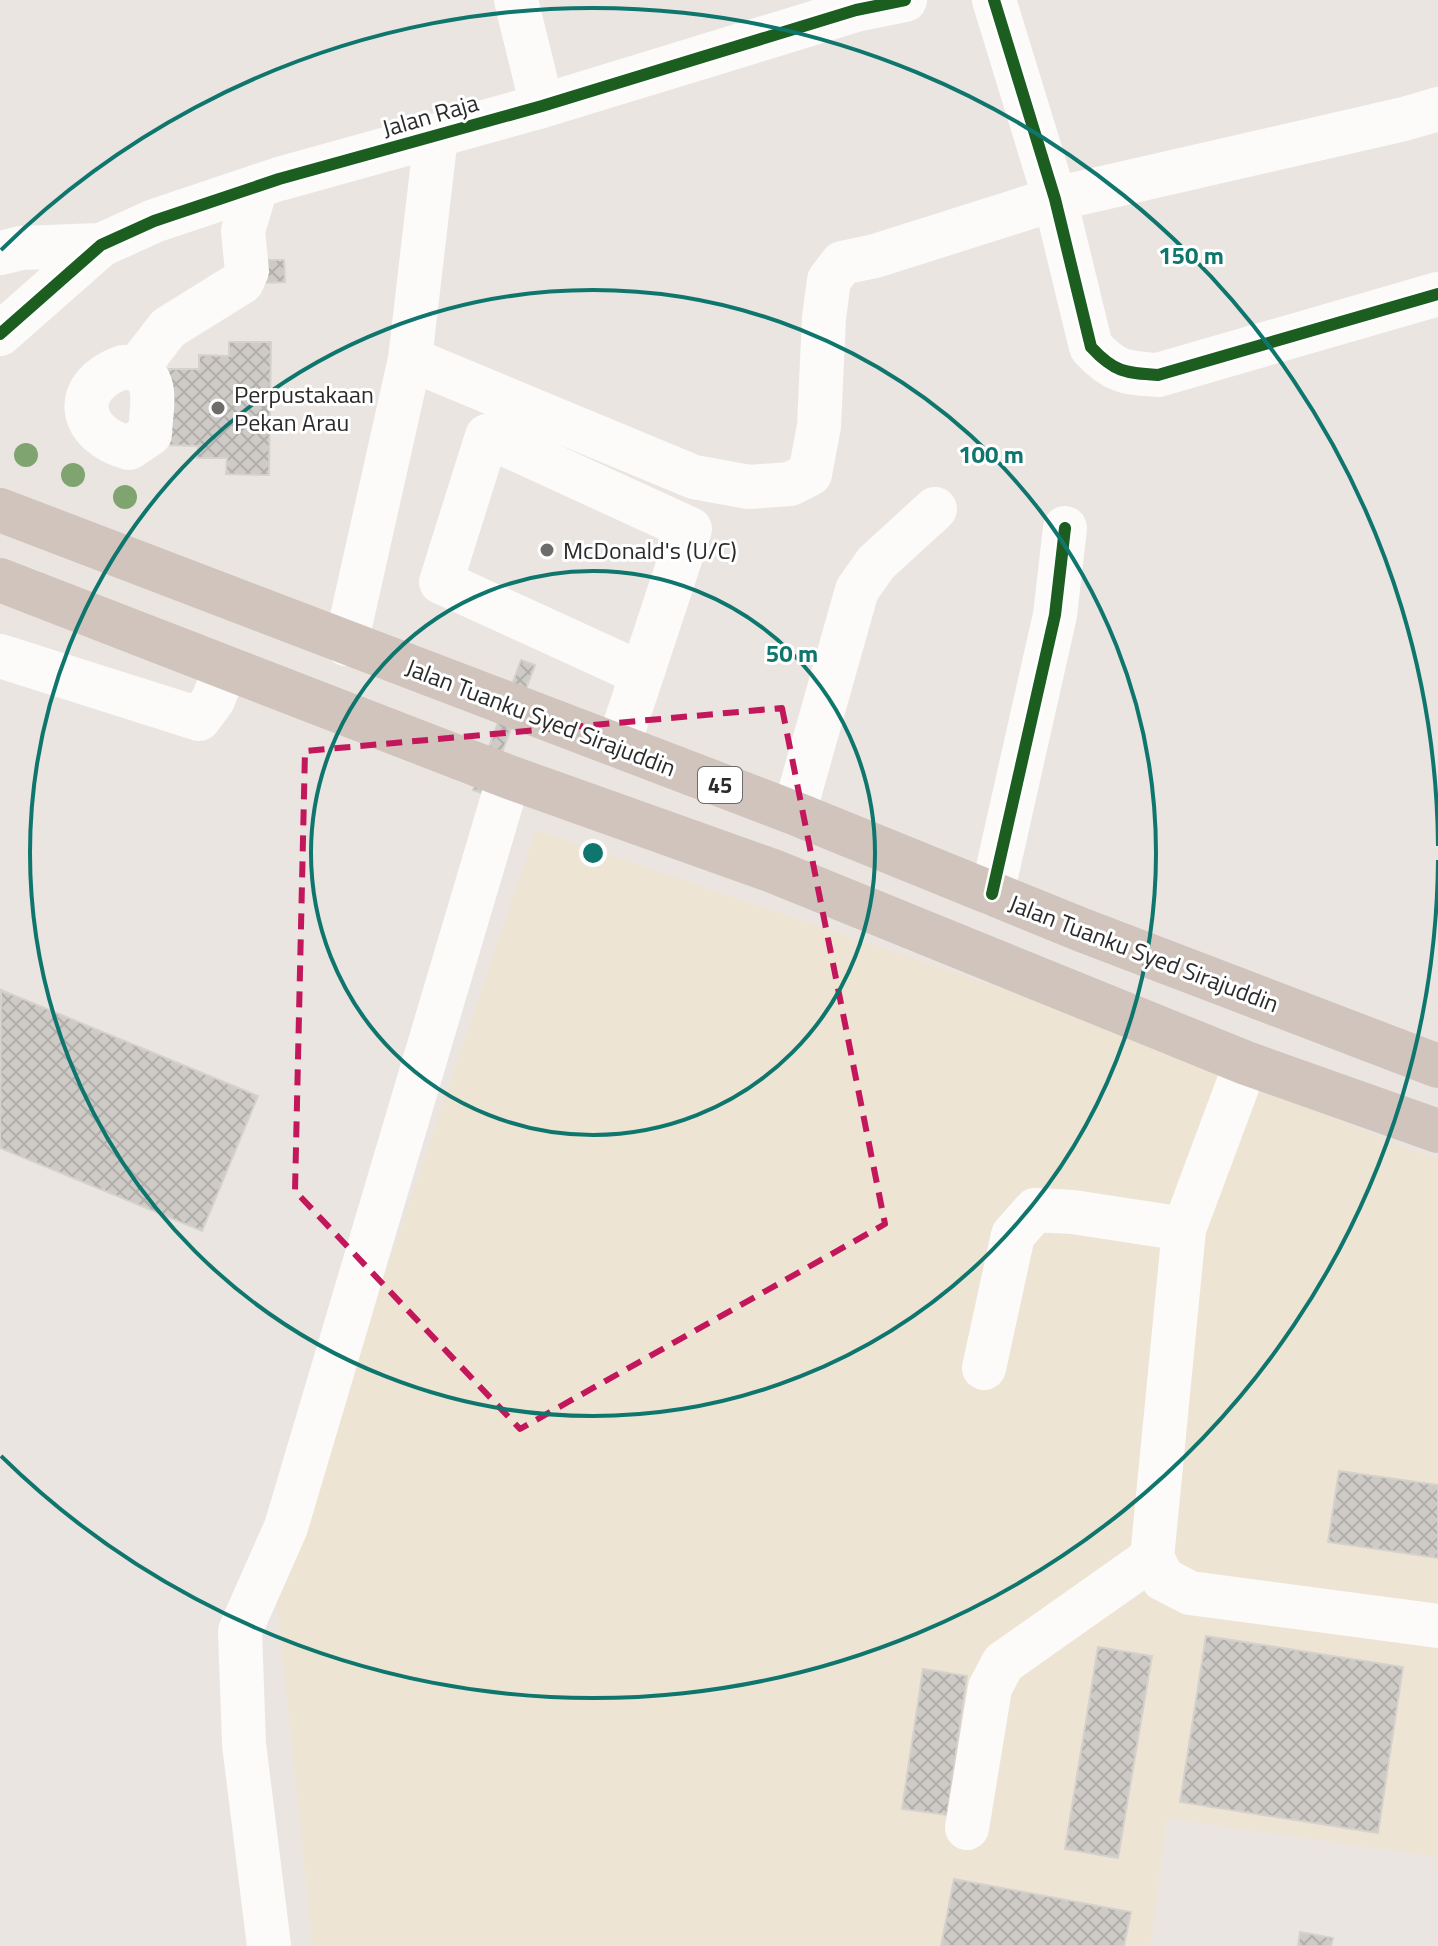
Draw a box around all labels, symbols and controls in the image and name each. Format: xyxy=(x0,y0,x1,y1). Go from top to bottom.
street label: Jalan Raja xyxy=(378,84,482,146)
text: 150 m xyxy=(1158,237,1224,273)
place label: Perpustakaan Pekan Arau xyxy=(234,376,374,440)
marker: Perpustakaan Pekan Arau xyxy=(209,399,227,417)
text: 100 m xyxy=(958,436,1024,472)
place label: McDonald's (U/C) xyxy=(563,532,737,568)
marker: McDonald's (U/C) xyxy=(538,541,556,559)
text: 50 m xyxy=(766,635,818,671)
street label: Jalan Tuanku Syed Sirajuddin xyxy=(401,649,681,785)
road number: 45 xyxy=(698,767,742,803)
centre of rings xyxy=(579,839,607,867)
street label: Jalan Tuanku Syed Sirajuddin xyxy=(1004,885,1284,1021)

